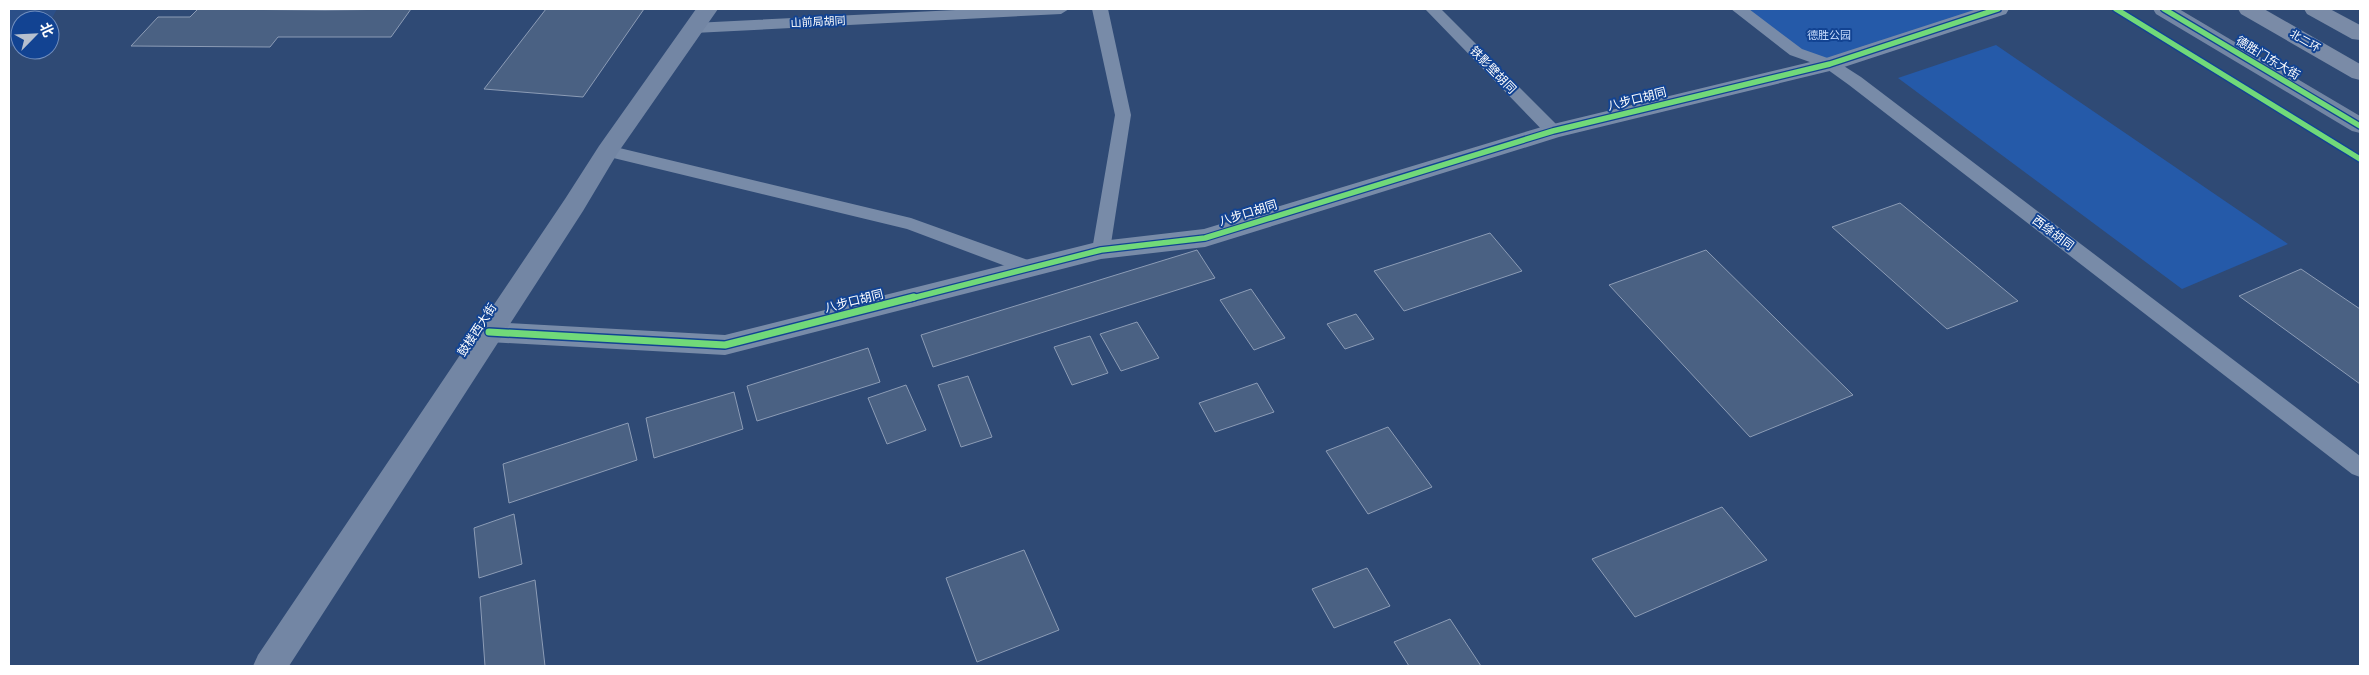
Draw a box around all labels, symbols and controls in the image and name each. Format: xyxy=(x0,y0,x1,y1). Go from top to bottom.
north arrow xyxy=(10,10,60,60)
street label: 山前局胡同 xyxy=(790,14,846,30)
text: 北 xyxy=(36,20,57,40)
street label: 北二环 xyxy=(2287,27,2323,55)
park label: 德胜公园 xyxy=(1807,29,1851,42)
street label: 德胜门东大街 xyxy=(2234,33,2302,83)
street label: 铁影壁胡同 xyxy=(1467,44,1519,96)
street label: 八步口胡同 xyxy=(1606,85,1668,113)
street label: 八步口胡同 xyxy=(1217,198,1279,228)
street label: 西绦胡同 xyxy=(2030,213,2076,253)
street label: 八步口胡同 xyxy=(823,287,885,315)
street label: 鼓楼西大街 xyxy=(455,301,499,359)

